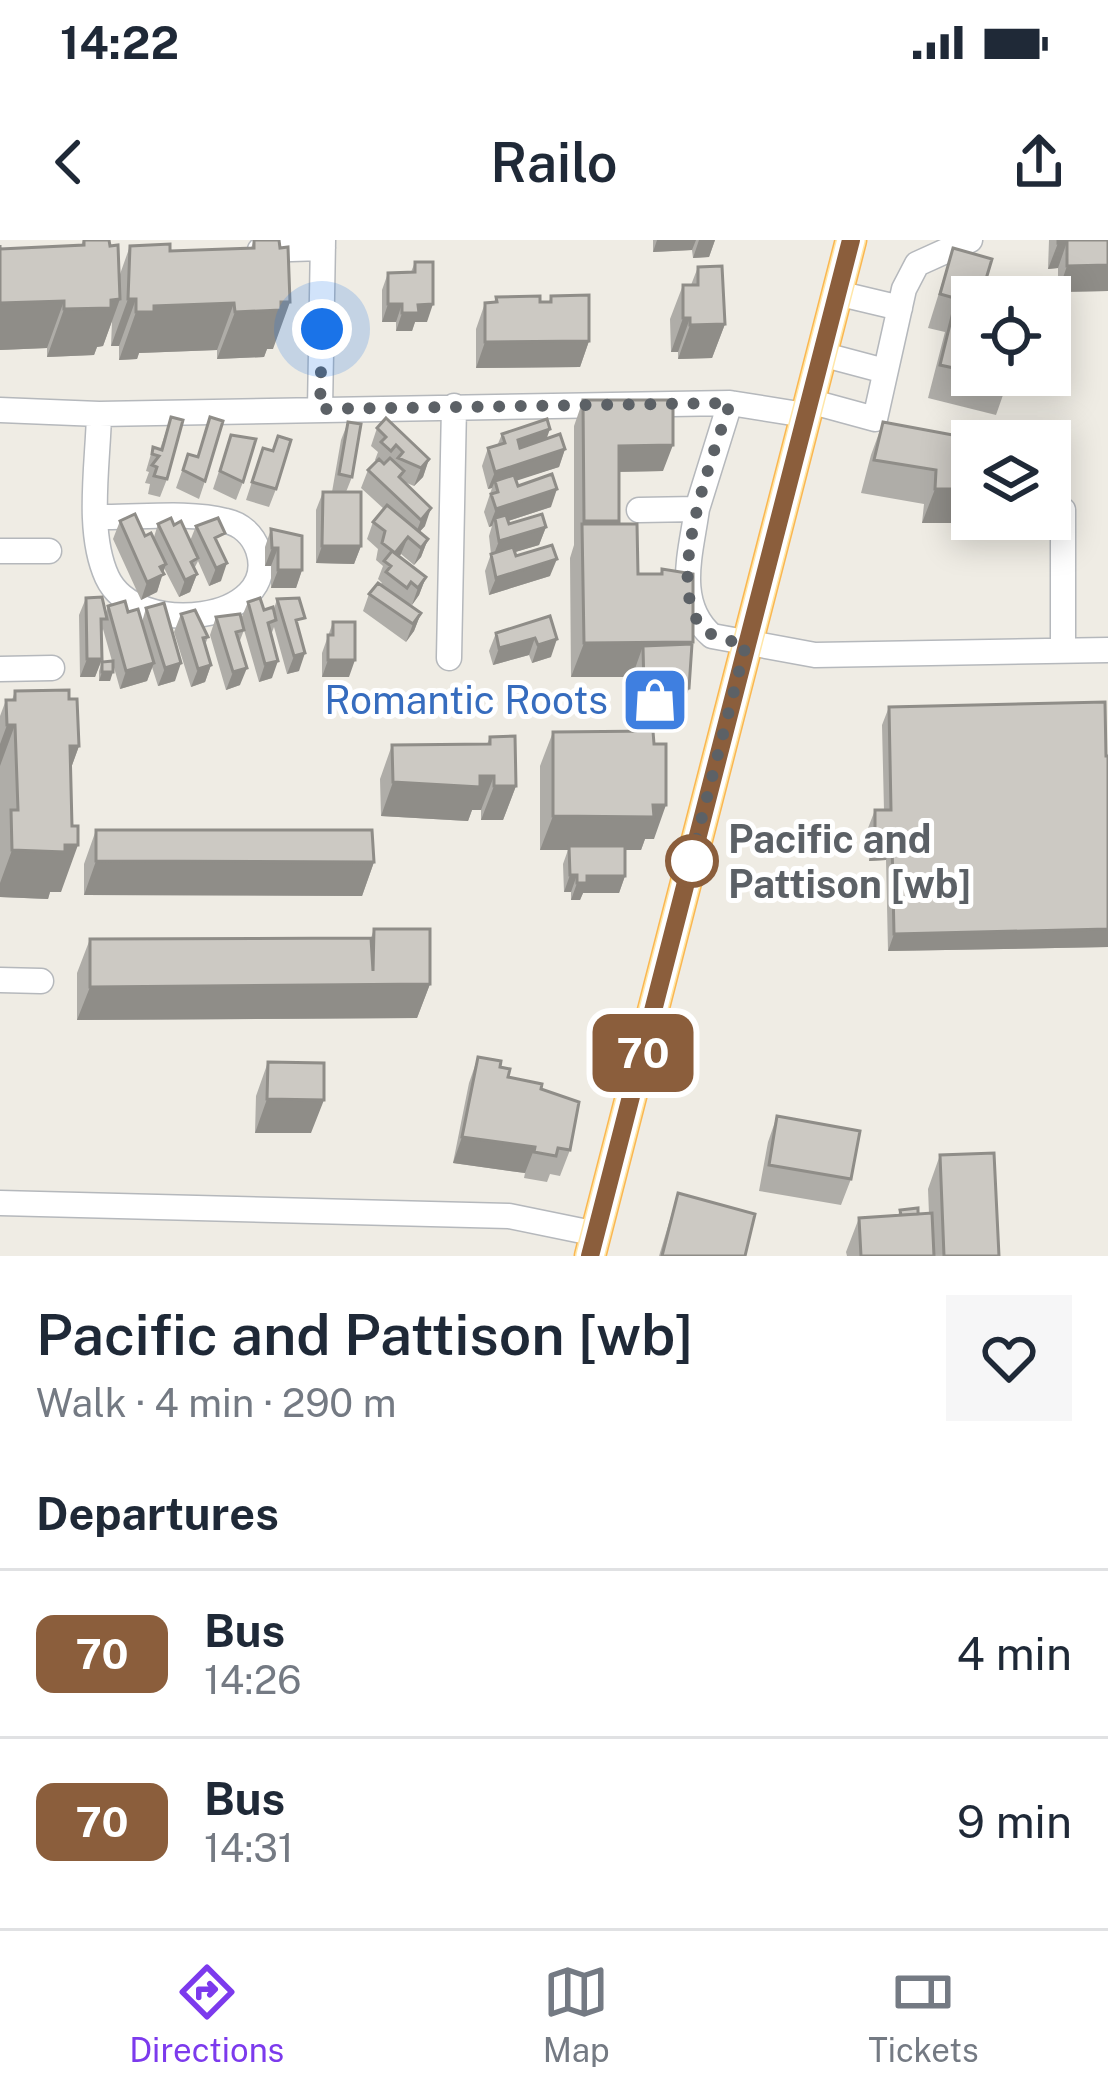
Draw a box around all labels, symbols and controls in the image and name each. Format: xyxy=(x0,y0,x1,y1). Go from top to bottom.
text: 14:22 xyxy=(60,16,179,69)
icon: back xyxy=(36,129,102,195)
icon: share xyxy=(1006,129,1072,195)
text: Railo xyxy=(490,131,618,194)
map controls xyxy=(951,276,1071,540)
button: locate xyxy=(951,276,1071,396)
your location xyxy=(292,299,352,359)
button: layers xyxy=(951,420,1071,540)
shop icon: Romantic Roots xyxy=(620,665,690,735)
place label: Romantic Roots xyxy=(324,677,608,723)
place label: Pacific and Pattison [wb] xyxy=(728,816,971,907)
marker: Pacific and Pattison [wb] xyxy=(667,836,717,886)
line badge: 70 xyxy=(589,1014,697,1092)
text: 70 xyxy=(617,1028,669,1077)
button: heart xyxy=(946,1295,1072,1421)
text: Pacific and Pattison [wb] xyxy=(36,1301,693,1368)
text: Walk · 4 min · 290 m xyxy=(36,1380,396,1426)
text: Departures xyxy=(36,1487,279,1540)
text: Bus xyxy=(204,1604,285,1657)
text: 4 min xyxy=(956,1627,1072,1680)
text: 70 xyxy=(76,1629,128,1678)
text: 14:26 xyxy=(204,1657,301,1703)
text: Bus xyxy=(204,1772,285,1825)
text: 9 min xyxy=(957,1795,1072,1848)
text: 70 xyxy=(76,1797,128,1846)
text: 14:31 xyxy=(204,1825,294,1871)
tab: Directions xyxy=(129,1959,284,2069)
tab: Map xyxy=(543,1959,610,2069)
tab: Tickets xyxy=(868,1959,979,2069)

